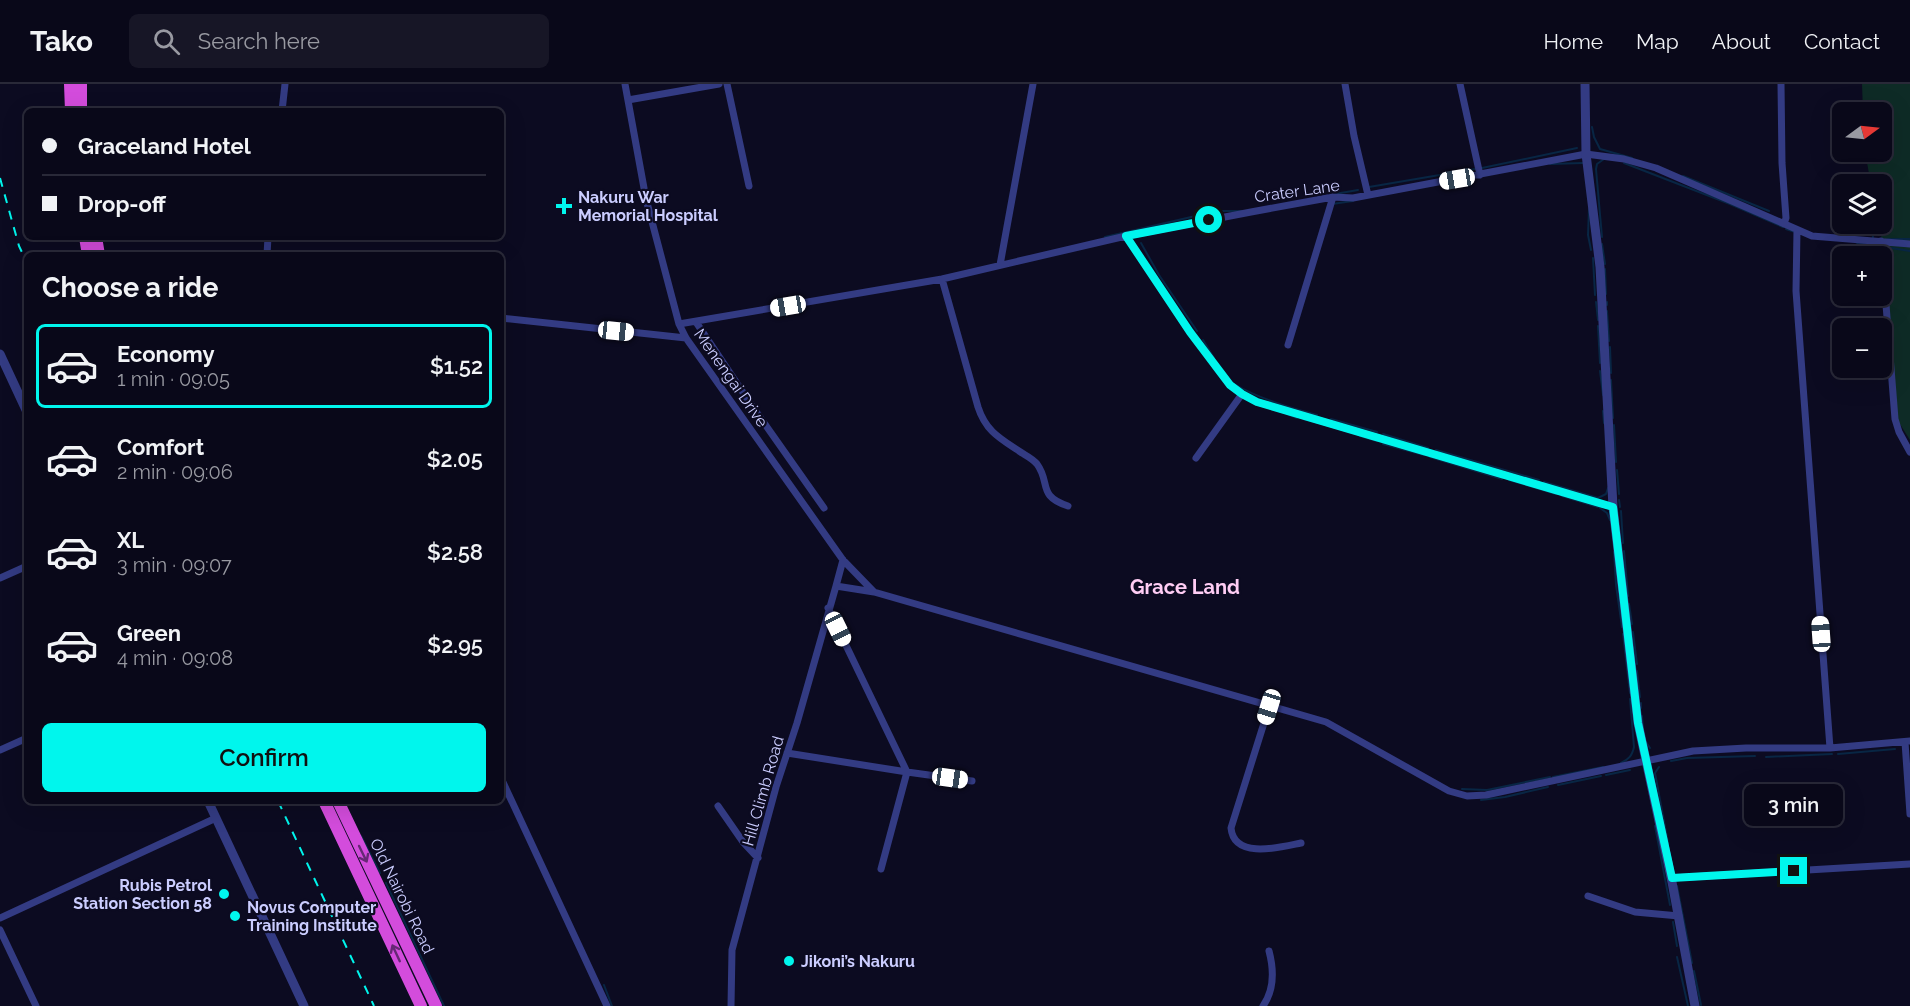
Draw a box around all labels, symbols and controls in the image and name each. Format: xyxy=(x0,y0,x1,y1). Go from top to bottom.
search box xyxy=(129,14,549,68)
text: Tako xyxy=(30,25,93,58)
icon: search xyxy=(150,25,183,58)
text: Search here xyxy=(198,28,320,54)
text: Home xyxy=(1544,29,1603,54)
text: Map xyxy=(1636,29,1679,54)
text: About xyxy=(1712,29,1771,54)
text: Contact xyxy=(1804,29,1880,54)
north arrow xyxy=(1832,102,1892,162)
map controls xyxy=(1832,102,1892,378)
text: Graceland Hotel xyxy=(78,133,251,159)
car xyxy=(1438,167,1476,191)
button: layers xyxy=(1832,174,1892,234)
street label: Crater Lane xyxy=(1253,176,1341,206)
place label: Nakuru War Memorial Hospital xyxy=(578,188,719,225)
text: Drop-off xyxy=(78,191,166,217)
marker: Nakuru War Memorial Hospital xyxy=(555,197,573,215)
route start xyxy=(1195,206,1222,233)
button: + xyxy=(1832,246,1892,306)
text: Choose a ride xyxy=(42,272,218,303)
car xyxy=(769,294,807,318)
button: − xyxy=(1832,318,1892,378)
car xyxy=(597,320,635,342)
street label: Menengai Drive xyxy=(690,325,772,431)
icon: car xyxy=(45,339,99,393)
text: Economy xyxy=(117,341,215,367)
text: $1.52 xyxy=(430,353,483,379)
text: 1 min · 09:05 xyxy=(117,367,230,391)
icon: car xyxy=(45,432,99,486)
text: Comfort xyxy=(117,434,204,460)
text: $2.05 xyxy=(427,446,483,472)
text: 2 min · 09:06 xyxy=(117,460,233,484)
icon: car xyxy=(45,525,99,579)
text: XL xyxy=(117,527,144,553)
text: $2.58 xyxy=(427,539,483,565)
text: 3 min · 09:07 xyxy=(117,553,232,577)
district label: Grace Land xyxy=(1130,575,1240,599)
car xyxy=(822,609,854,649)
car xyxy=(1811,615,1831,653)
icon: car xyxy=(45,618,99,672)
text: Green xyxy=(117,620,181,646)
text: $2.95 xyxy=(427,632,483,658)
text: 4 min · 09:08 xyxy=(117,646,233,670)
car xyxy=(1255,687,1283,727)
button: Confirm xyxy=(42,723,486,792)
street label: Hill Climb Road xyxy=(738,734,788,848)
car xyxy=(931,767,969,789)
callout: 3 min xyxy=(1744,784,1844,826)
text: 3 min xyxy=(1768,793,1819,817)
street label: Old Nairobi Road xyxy=(366,835,438,957)
one-way arrow xyxy=(358,844,370,862)
route end xyxy=(1780,857,1807,884)
place label: Rubis Petrol Station Section 58 xyxy=(73,876,213,913)
marker: Rubis Petrol Station Section 58 xyxy=(217,887,231,901)
place label: Novus Computer Training Institute xyxy=(247,898,377,935)
marker: Novus Computer Training Institute xyxy=(228,909,242,923)
one-way arrow xyxy=(389,945,401,963)
place label: Jikoni’s Nakuru xyxy=(801,952,915,971)
marker: Jikoni’s Nakuru xyxy=(782,954,796,968)

